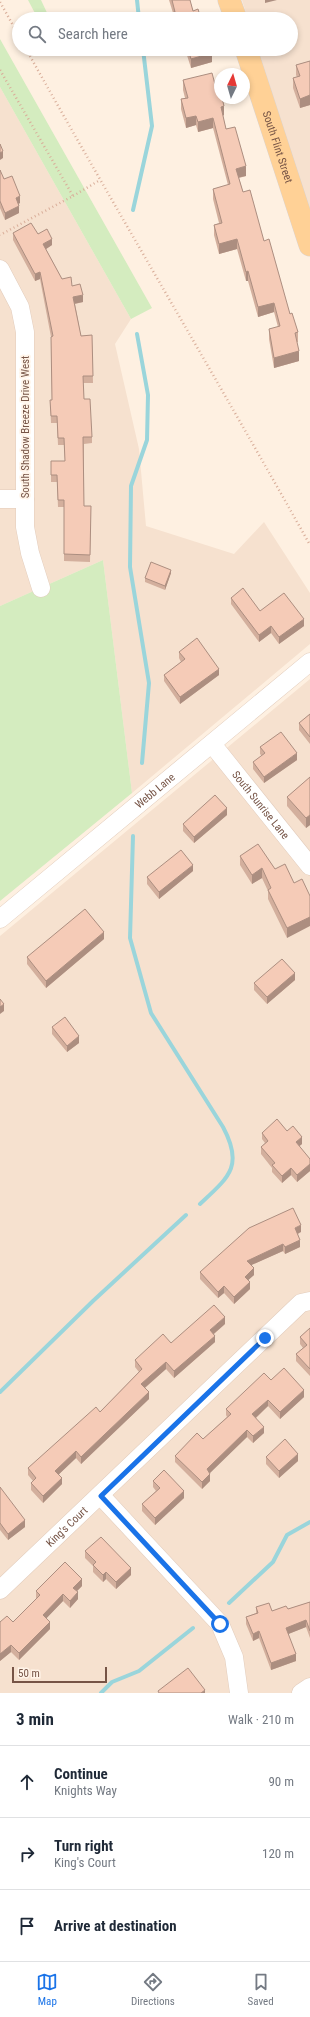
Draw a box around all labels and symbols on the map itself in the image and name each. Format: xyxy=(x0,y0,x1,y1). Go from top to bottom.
north arrow xyxy=(214,68,250,104)
street label: South Flint Street xyxy=(260,109,295,185)
street label: South Shadow Breeze Drive West xyxy=(19,356,32,498)
street label: South Sunrise Lane xyxy=(229,768,292,842)
street label: Webb Lane xyxy=(133,771,178,811)
route end xyxy=(256,1329,274,1347)
street label: King's Court xyxy=(43,1504,90,1550)
route start xyxy=(211,1615,229,1633)
scale bar xyxy=(12,1665,107,1684)

